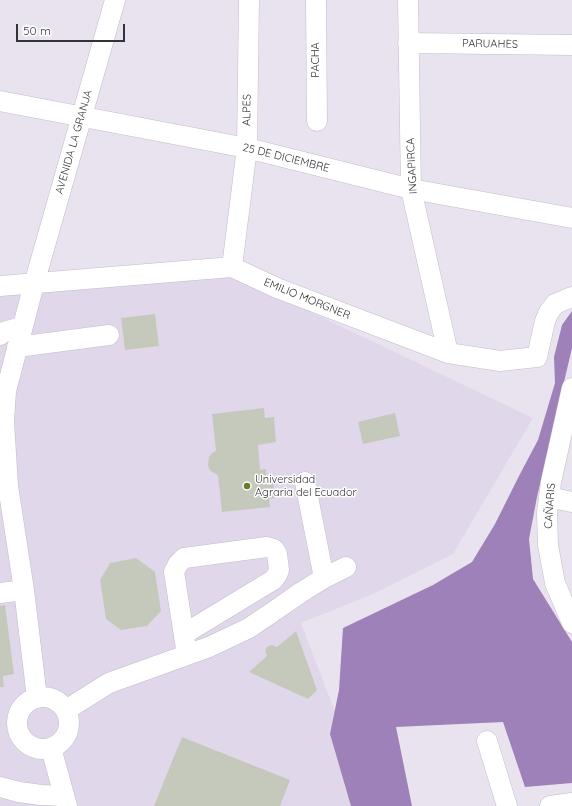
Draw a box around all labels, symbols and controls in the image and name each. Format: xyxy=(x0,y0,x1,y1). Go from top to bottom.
scale bar xyxy=(18,16,127,42)
text: 50 m xyxy=(23,23,51,38)
street label: PARUAHES xyxy=(462,37,518,51)
street label: PACHA xyxy=(309,42,323,78)
street label: AVENIDA LA GRANJA xyxy=(53,88,95,196)
street label: ALPES xyxy=(240,94,254,126)
street label: INGAPIRCA xyxy=(404,138,420,194)
street label: 25 DE DICIEMBRE xyxy=(241,141,331,175)
street label: EMILIO MORGNER xyxy=(262,276,352,322)
place label: Universidad Agraria del Ecuador xyxy=(255,473,357,499)
marker: Universidad Agraria del Ecuador xyxy=(242,481,252,491)
street label: CAÑARIS xyxy=(542,483,558,529)

